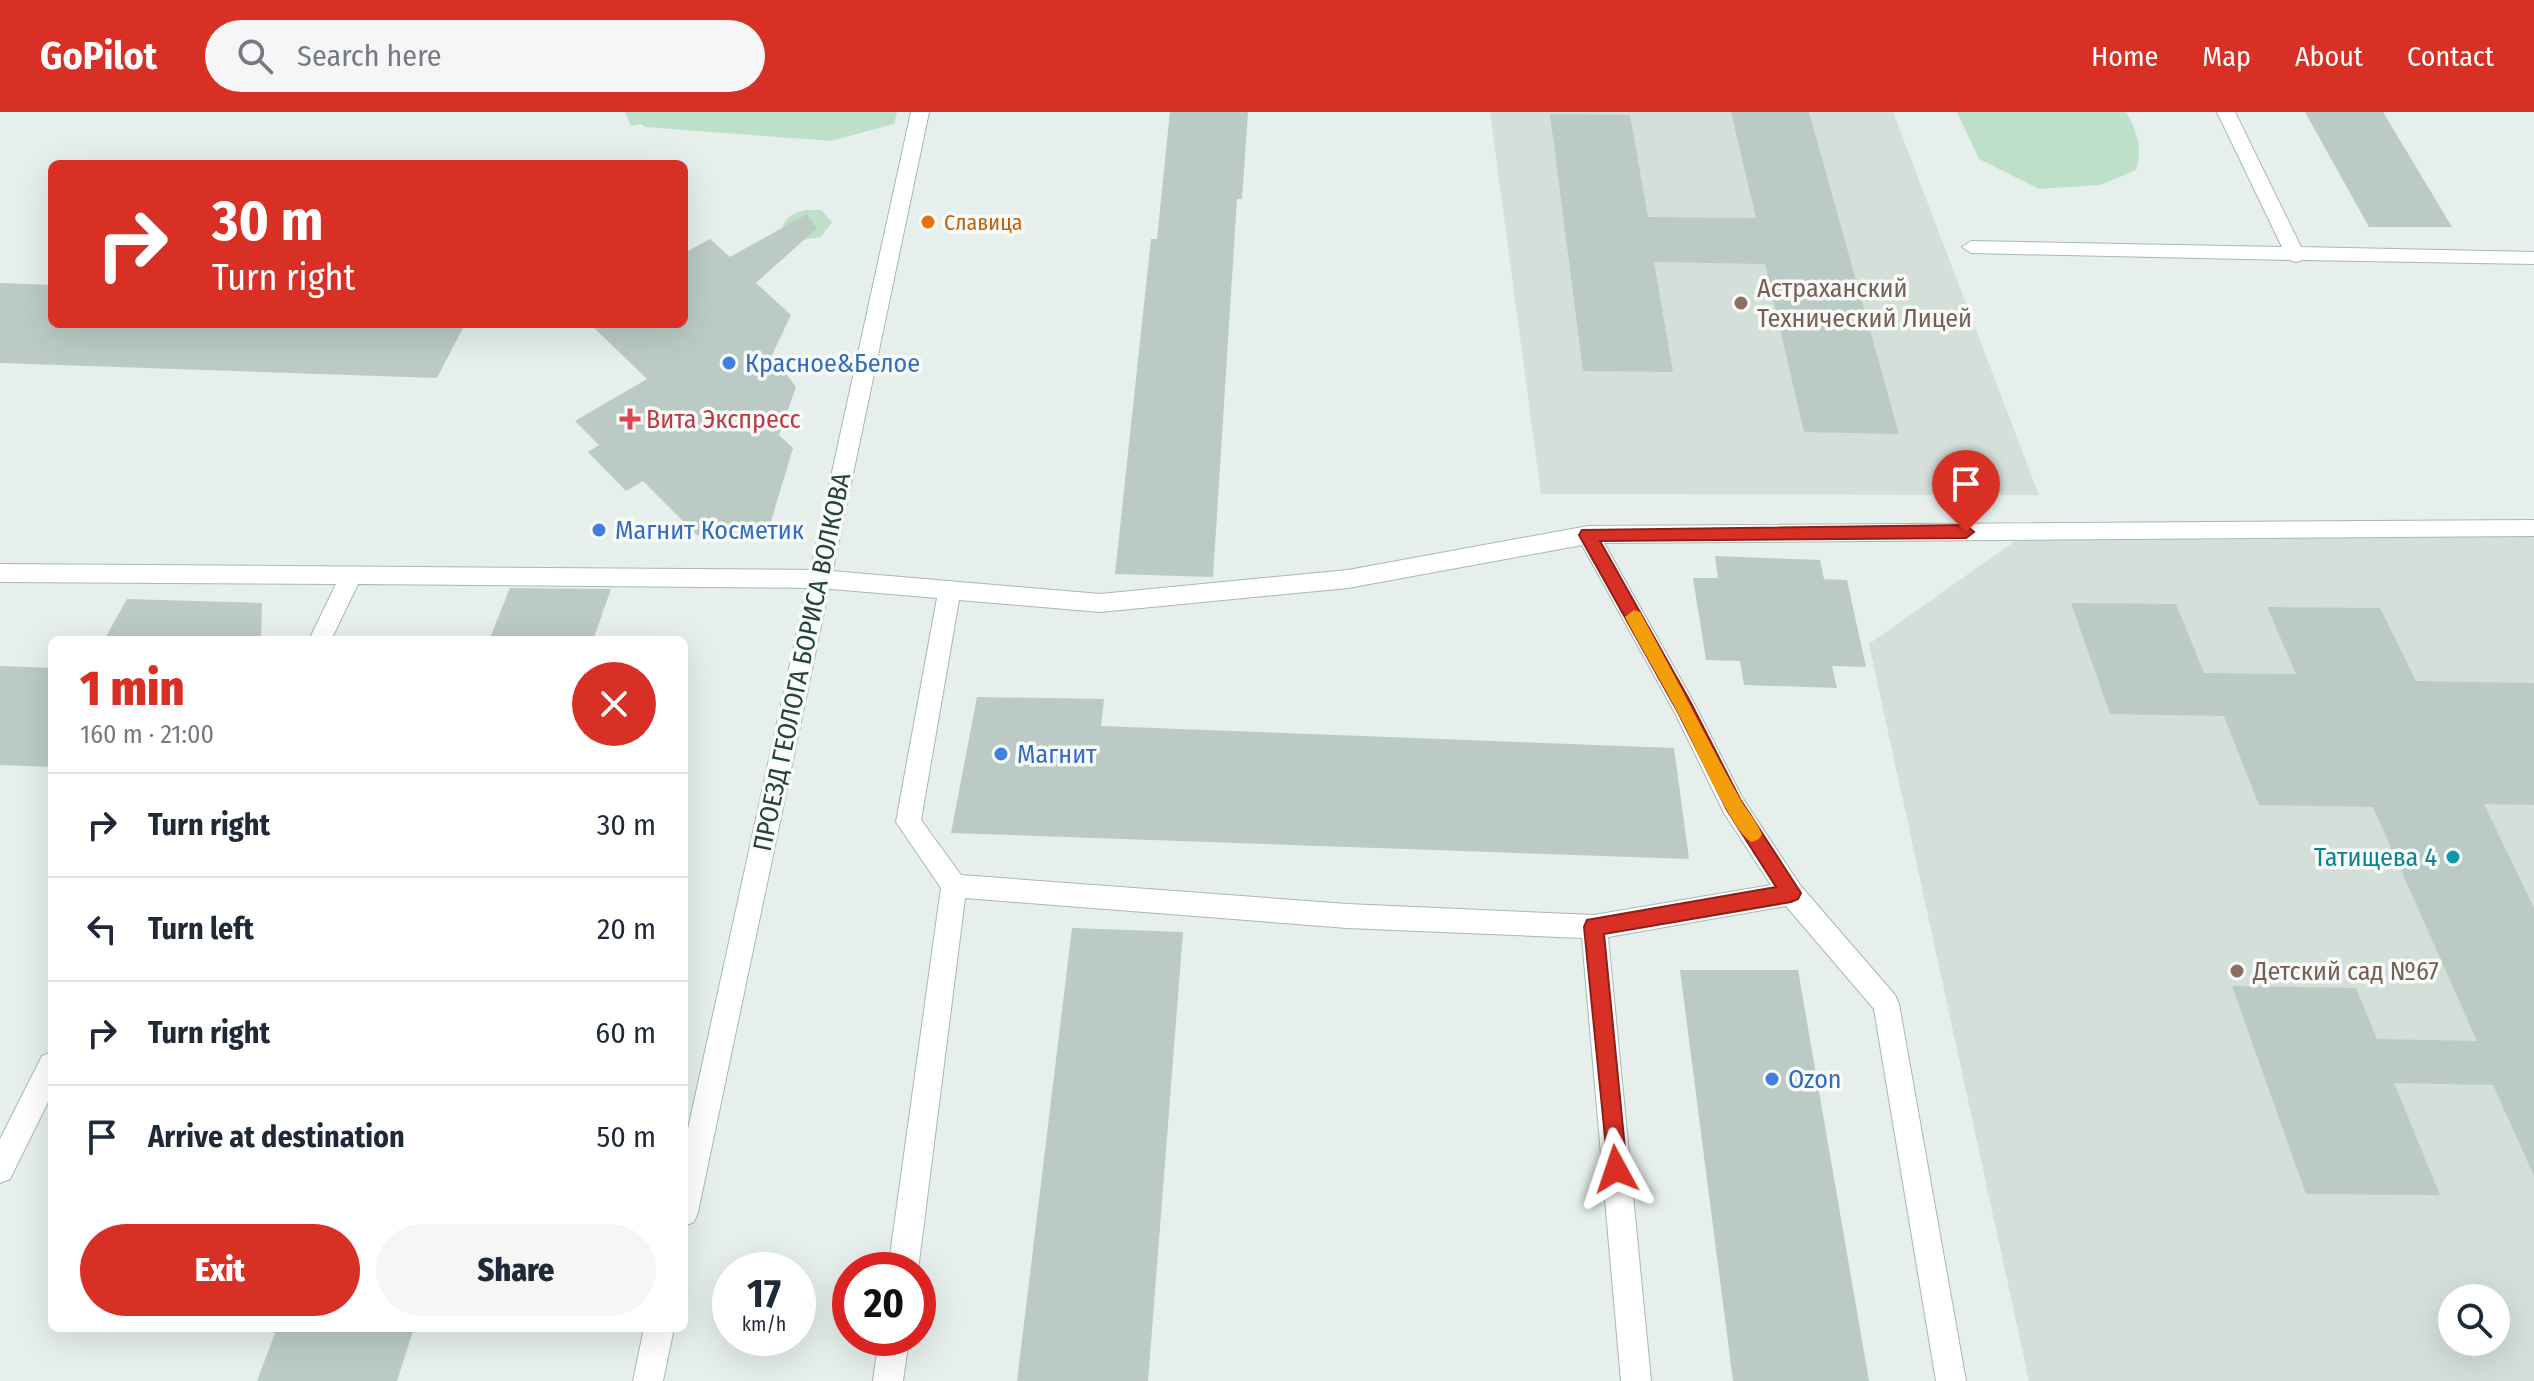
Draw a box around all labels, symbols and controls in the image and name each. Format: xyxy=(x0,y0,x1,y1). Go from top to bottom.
search box xyxy=(205,20,765,92)
text: GoPilot xyxy=(40,33,157,79)
icon: search xyxy=(233,34,277,78)
text: Search here xyxy=(297,38,442,74)
text: Home xyxy=(2091,40,2158,73)
text: Map xyxy=(2202,40,2251,73)
text: About xyxy=(2295,40,2363,73)
text: Contact xyxy=(2407,40,2494,73)
text: 30 m xyxy=(212,188,323,255)
icon: right xyxy=(80,192,184,296)
place label: Славица xyxy=(944,209,1023,236)
marker: Славица xyxy=(919,213,937,231)
text: Turn right xyxy=(212,256,355,300)
place label: Астраханский Технический Лицей xyxy=(1757,273,1972,334)
marker: Астраханский Технический Лицей xyxy=(1732,294,1750,312)
place label: Красное&Белое xyxy=(745,348,920,379)
marker: Красное&Белое xyxy=(720,354,738,372)
place label: Вита Экспресс xyxy=(646,404,801,435)
marker: Вита Экспресс xyxy=(621,410,639,428)
pin xyxy=(1932,450,2000,532)
icon: arrive xyxy=(1944,462,1988,506)
street label: ПРОЕЗД ГЕОЛОГА БОРИСА ВОЛКОВА xyxy=(747,470,857,854)
place label: Магнит Косметик xyxy=(615,515,804,546)
marker: Магнит Косметик xyxy=(590,521,608,539)
text: 1 min xyxy=(80,660,184,718)
button: close xyxy=(572,662,656,746)
text: 160 m · 21:00 xyxy=(80,719,214,750)
place label: Магнит xyxy=(1017,739,1097,770)
marker: Магнит xyxy=(992,745,1010,763)
icon: right xyxy=(80,803,124,847)
text: Turn right xyxy=(148,807,270,843)
text: 30 m xyxy=(597,807,656,843)
place label: Татищева 4 xyxy=(2314,842,2437,873)
marker: Татищева 4 xyxy=(2444,848,2462,866)
icon: left xyxy=(80,907,124,951)
text: Turn left xyxy=(148,911,254,947)
text: 20 m xyxy=(597,911,656,947)
place label: Детский сад №67 xyxy=(2252,956,2439,987)
marker: Детский сад №67 xyxy=(2228,962,2246,980)
icon: right xyxy=(80,1011,124,1055)
text: Turn right xyxy=(148,1015,270,1051)
text: 60 m xyxy=(595,1015,656,1051)
place label: Ozon xyxy=(1788,1064,1842,1095)
marker: Ozon xyxy=(1763,1070,1781,1088)
icon: arrive xyxy=(80,1115,124,1159)
text: Arrive at destination xyxy=(148,1119,405,1155)
text: 50 m xyxy=(596,1119,656,1155)
position arrow xyxy=(1574,1127,1658,1211)
button: Exit xyxy=(80,1224,360,1316)
button: Share xyxy=(376,1224,656,1316)
speed limit sign: 20 xyxy=(832,1252,936,1356)
text: 17 xyxy=(747,1270,781,1318)
map controls xyxy=(2438,1284,2510,1356)
button: search xyxy=(2438,1284,2510,1356)
text: km/h xyxy=(742,1312,786,1336)

